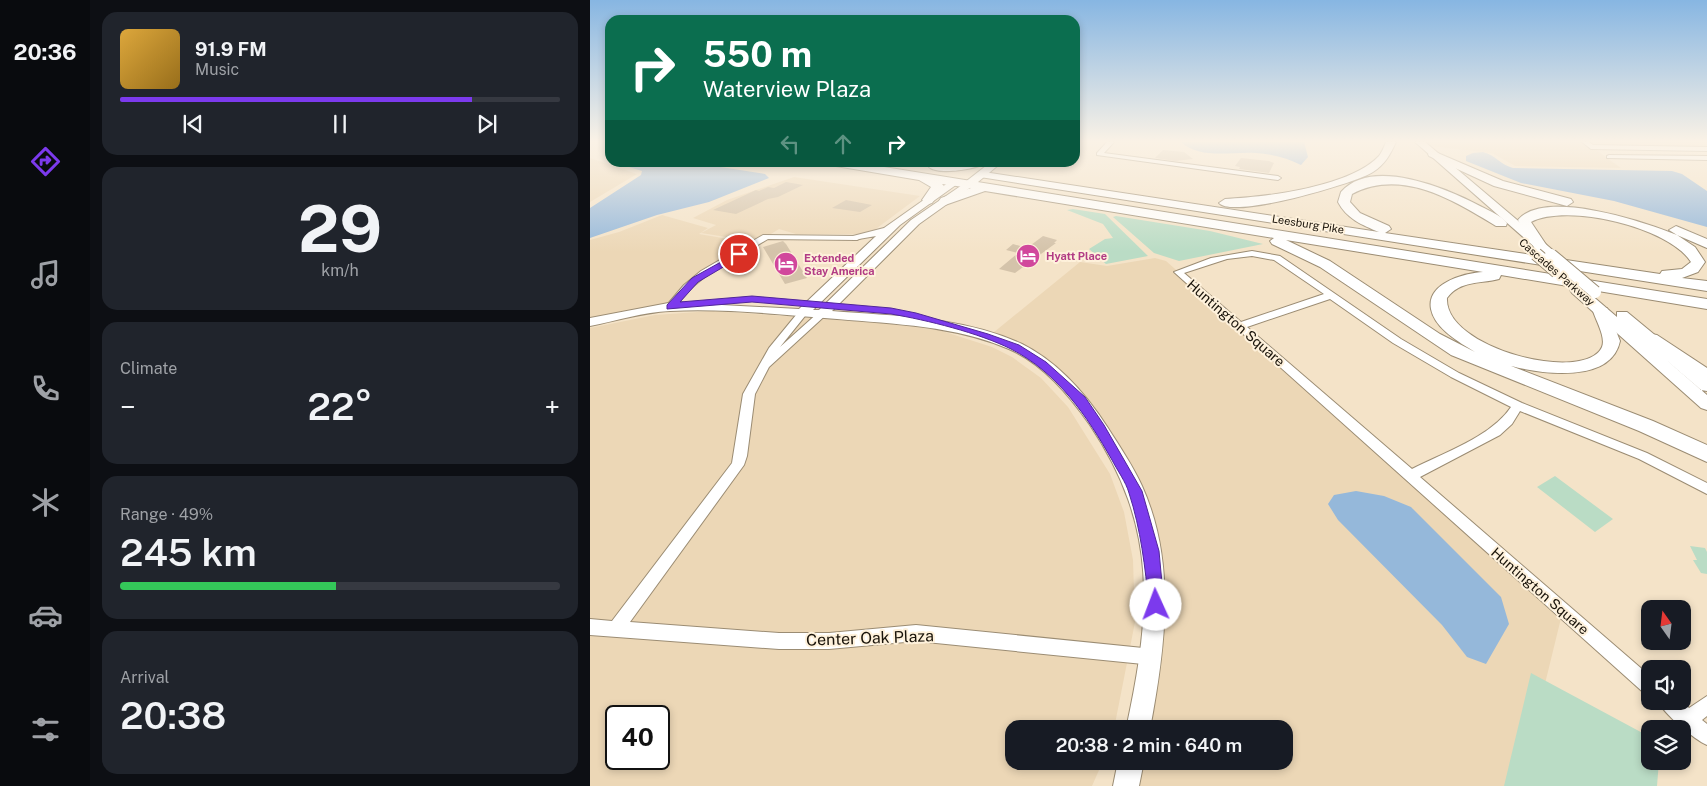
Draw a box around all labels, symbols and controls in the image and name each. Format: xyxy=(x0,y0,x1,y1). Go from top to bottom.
text: 550 m xyxy=(703,34,812,75)
icon: right xyxy=(620,35,685,100)
text: 91.9 FM xyxy=(195,38,267,60)
text: 20:36 xyxy=(13,39,77,65)
text: Music xyxy=(195,60,239,79)
text: Waterview Plaza xyxy=(703,76,871,102)
icon: previous xyxy=(179,110,207,138)
icon: pause xyxy=(326,110,354,138)
icon: next xyxy=(473,110,501,138)
icon: left xyxy=(776,130,804,158)
icon: ahead xyxy=(829,130,857,158)
icon: right xyxy=(882,130,910,158)
icon: directions xyxy=(28,144,63,179)
text: 29 xyxy=(298,190,382,267)
street label: Leesburg Pike xyxy=(1271,212,1345,236)
pin xyxy=(718,233,760,275)
street label: Cascades Parkway xyxy=(1517,236,1597,308)
icon: arrive xyxy=(725,240,753,268)
hotel icon: Hyatt Place xyxy=(1015,243,1041,269)
place label: Hyatt Place xyxy=(1046,250,1107,262)
hotel icon: Extended Stay America xyxy=(773,251,799,277)
place label: Extended Stay America xyxy=(804,252,875,277)
icon: music xyxy=(28,257,63,292)
text: km/h xyxy=(321,261,359,280)
street label: Huntington Square xyxy=(1184,276,1288,370)
text: Climate xyxy=(120,359,177,378)
icon: phone xyxy=(28,371,63,406)
text: 22° xyxy=(308,384,372,429)
text: − xyxy=(120,390,136,423)
text: + xyxy=(544,390,560,423)
icon: climate xyxy=(28,485,63,520)
text: Range · 49% xyxy=(120,505,213,524)
text: 245 km xyxy=(120,530,257,575)
street label: Huntington Square xyxy=(1488,544,1592,638)
position arrow xyxy=(1129,578,1181,630)
icon: car xyxy=(28,598,63,633)
north arrow xyxy=(1641,600,1691,650)
map controls xyxy=(1641,600,1691,770)
street label: Center Oak Plaza xyxy=(806,626,934,650)
button: sound xyxy=(1641,660,1691,710)
text: Arrival xyxy=(120,668,169,687)
text: 20:38 xyxy=(120,693,226,738)
speed limit sign: 40 xyxy=(605,705,670,770)
icon: filters xyxy=(28,712,63,747)
button: layers xyxy=(1641,720,1691,770)
text: 20:38 · 2 min · 640 m xyxy=(1056,734,1242,756)

